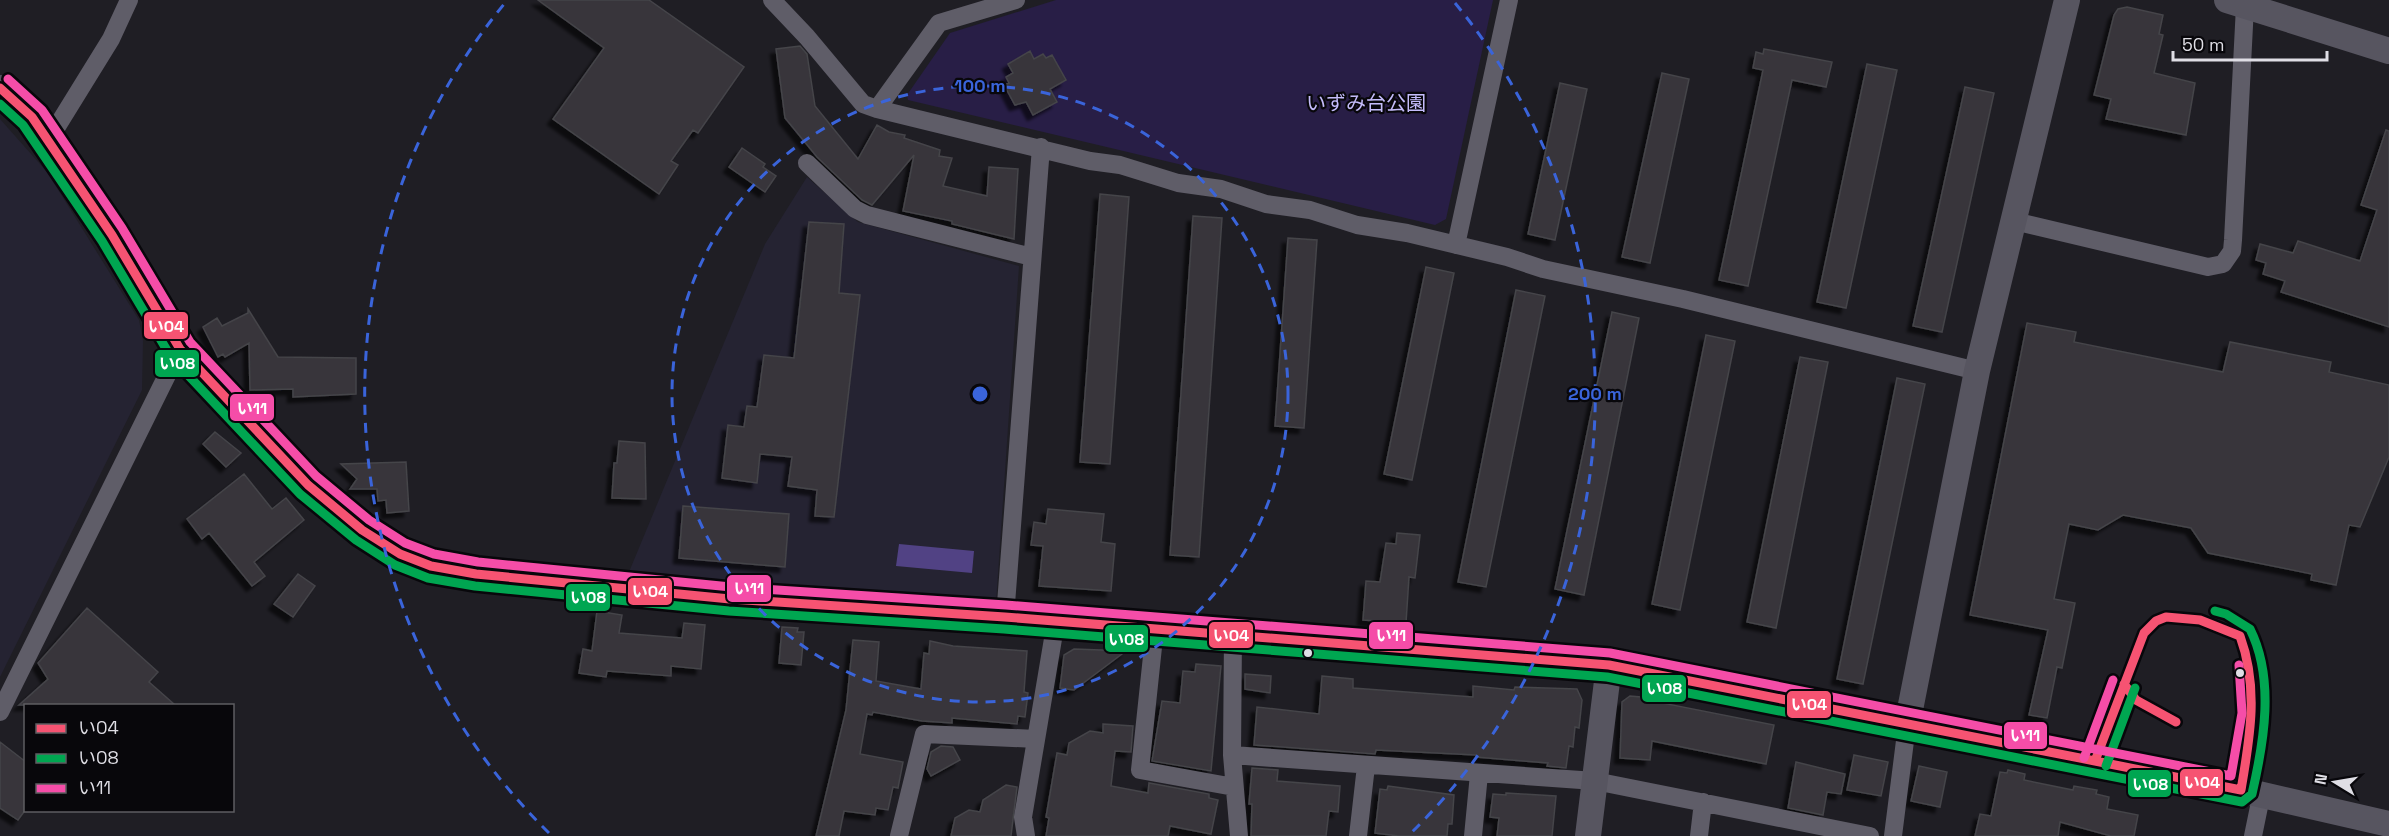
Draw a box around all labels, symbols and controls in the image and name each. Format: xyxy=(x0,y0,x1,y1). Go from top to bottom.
scale bar xyxy=(2173,24,2328,62)
text: 50 m xyxy=(2182,33,2224,56)
text: 100 m xyxy=(954,74,1006,97)
park label: いずみ台公園 xyxy=(1306,90,1426,116)
line badge: い04 xyxy=(143,311,189,340)
text: い04 xyxy=(148,316,184,337)
line badge: い08 xyxy=(154,349,200,378)
text: い08 xyxy=(159,353,195,374)
text: 200 m xyxy=(1568,382,1622,405)
centre of rings xyxy=(970,384,990,404)
line badge: い11 xyxy=(229,393,275,422)
text: い11 xyxy=(237,398,267,419)
line badge: い11 xyxy=(726,574,772,603)
line badge: い04 xyxy=(627,577,673,606)
text: い11 xyxy=(734,578,764,599)
text: い04 xyxy=(632,581,668,602)
line badge: い08 xyxy=(565,583,611,612)
text: い08 xyxy=(570,587,606,608)
line badge: い04 xyxy=(1208,621,1254,649)
line badge: い11 xyxy=(1368,621,1414,650)
line badge: い08 xyxy=(1104,624,1149,653)
text: い04 xyxy=(1213,625,1249,646)
text: い11 xyxy=(1376,625,1406,646)
text: い08 xyxy=(1108,629,1144,650)
unlabelled marker xyxy=(1302,647,1314,659)
unlabelled marker xyxy=(2234,667,2246,679)
line badge: い08 xyxy=(1641,674,1687,703)
text: い08 xyxy=(1646,678,1682,699)
line badge: い04 xyxy=(1786,690,1832,719)
text: い04 xyxy=(1791,694,1827,715)
legend xyxy=(24,704,234,812)
text: い04 xyxy=(78,716,119,739)
line badge: い11 xyxy=(2003,721,2048,750)
text: い11 xyxy=(2010,725,2040,746)
text: い08 xyxy=(78,746,119,769)
north arrow xyxy=(2305,752,2365,812)
line badge: い04 xyxy=(2179,768,2224,797)
line badge: い08 xyxy=(2127,769,2172,798)
text: い04 xyxy=(2184,772,2220,793)
text: N xyxy=(2309,772,2332,787)
text: い08 xyxy=(2132,774,2168,795)
text: い11 xyxy=(78,776,111,799)

